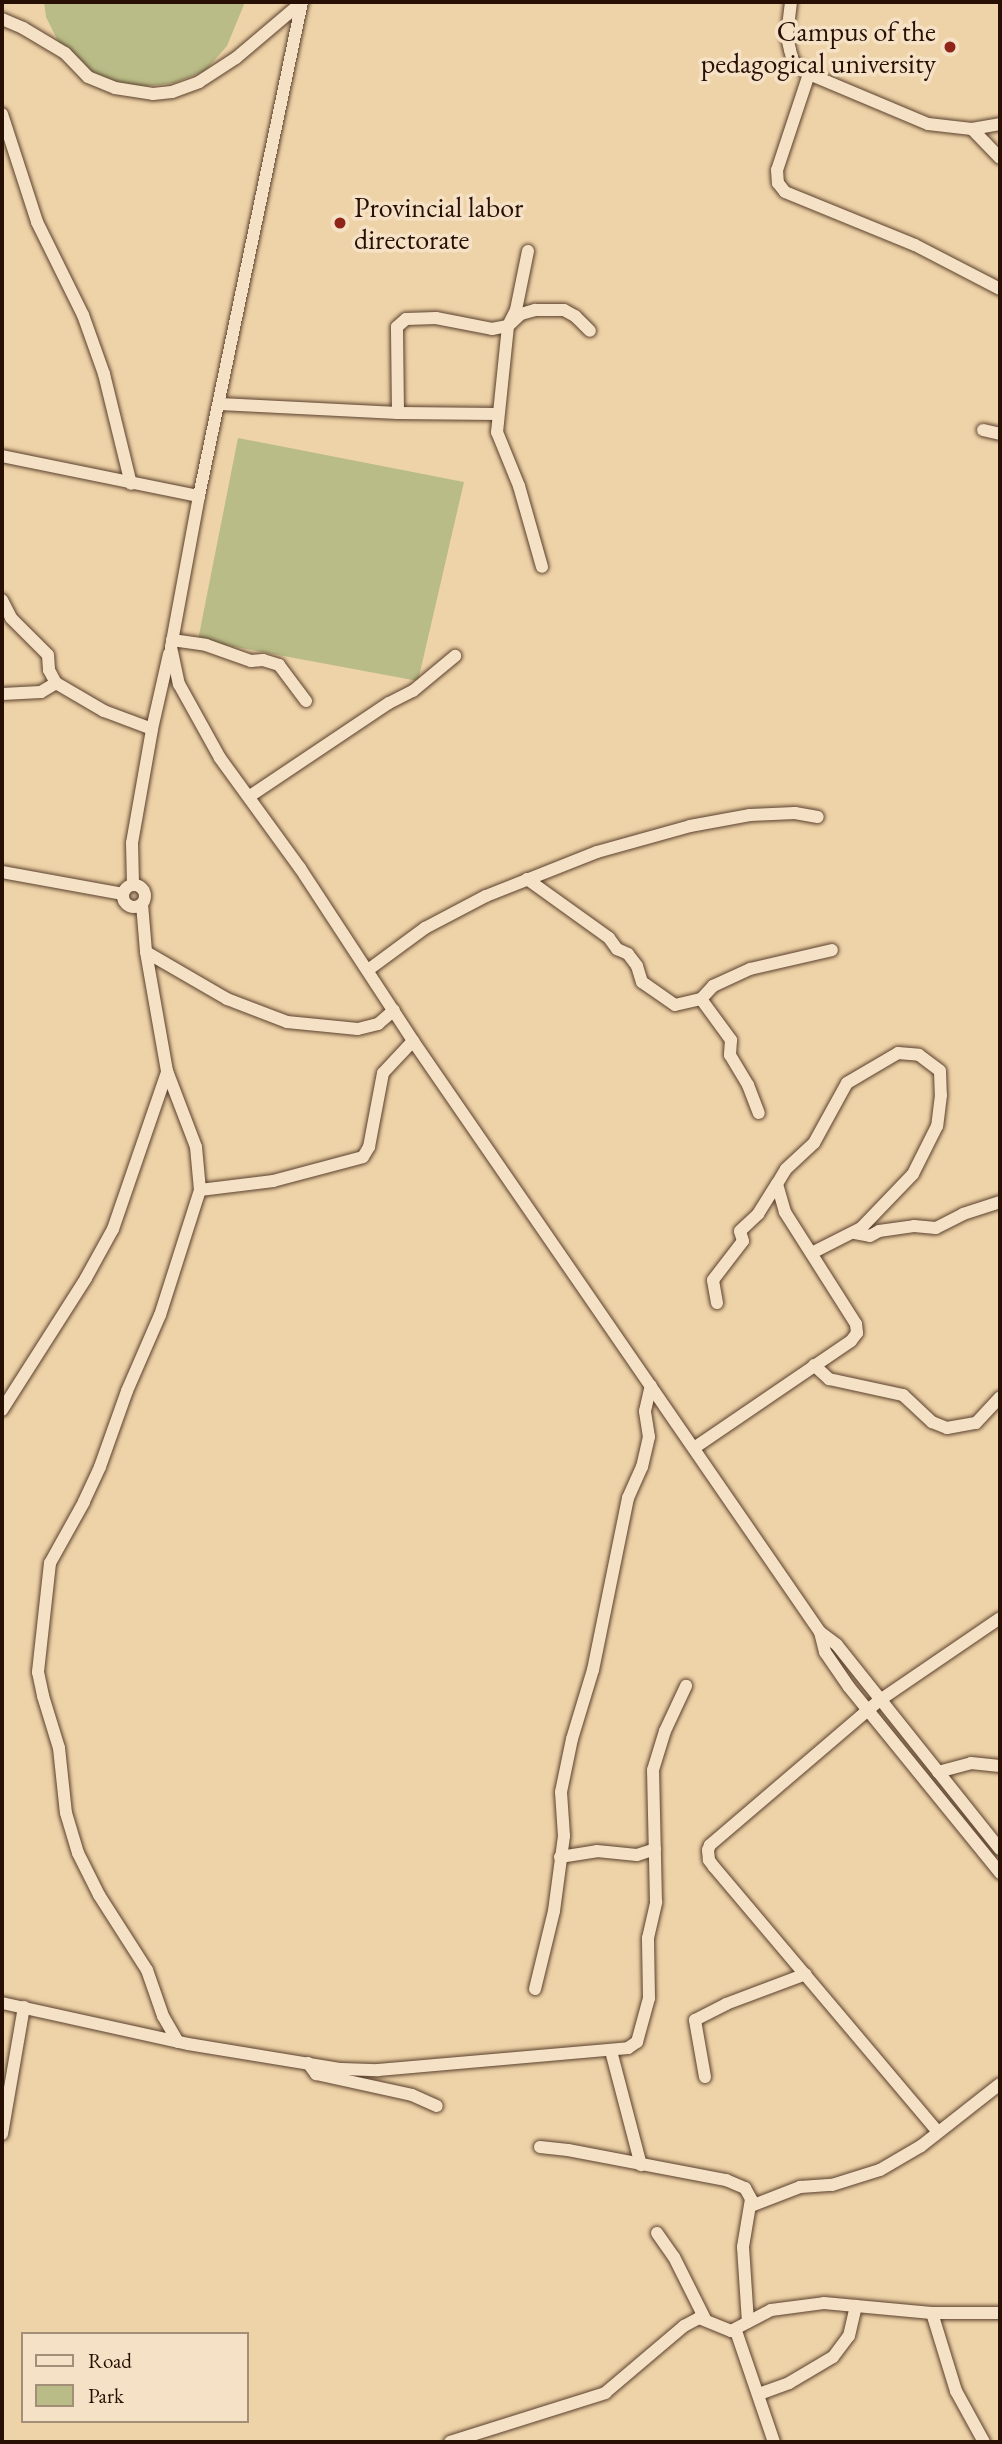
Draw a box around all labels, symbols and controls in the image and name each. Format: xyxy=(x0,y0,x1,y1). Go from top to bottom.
place label: Campus of the pedagogical university xyxy=(701,14,936,80)
marker: Campus of the pedagogical university xyxy=(942,39,958,55)
place label: Provincial labor directorate xyxy=(354,190,523,256)
marker: Provincial labor directorate xyxy=(332,215,348,231)
legend xyxy=(21,2332,248,2423)
text: Road xyxy=(88,2347,132,2374)
text: Park xyxy=(88,2382,124,2409)

